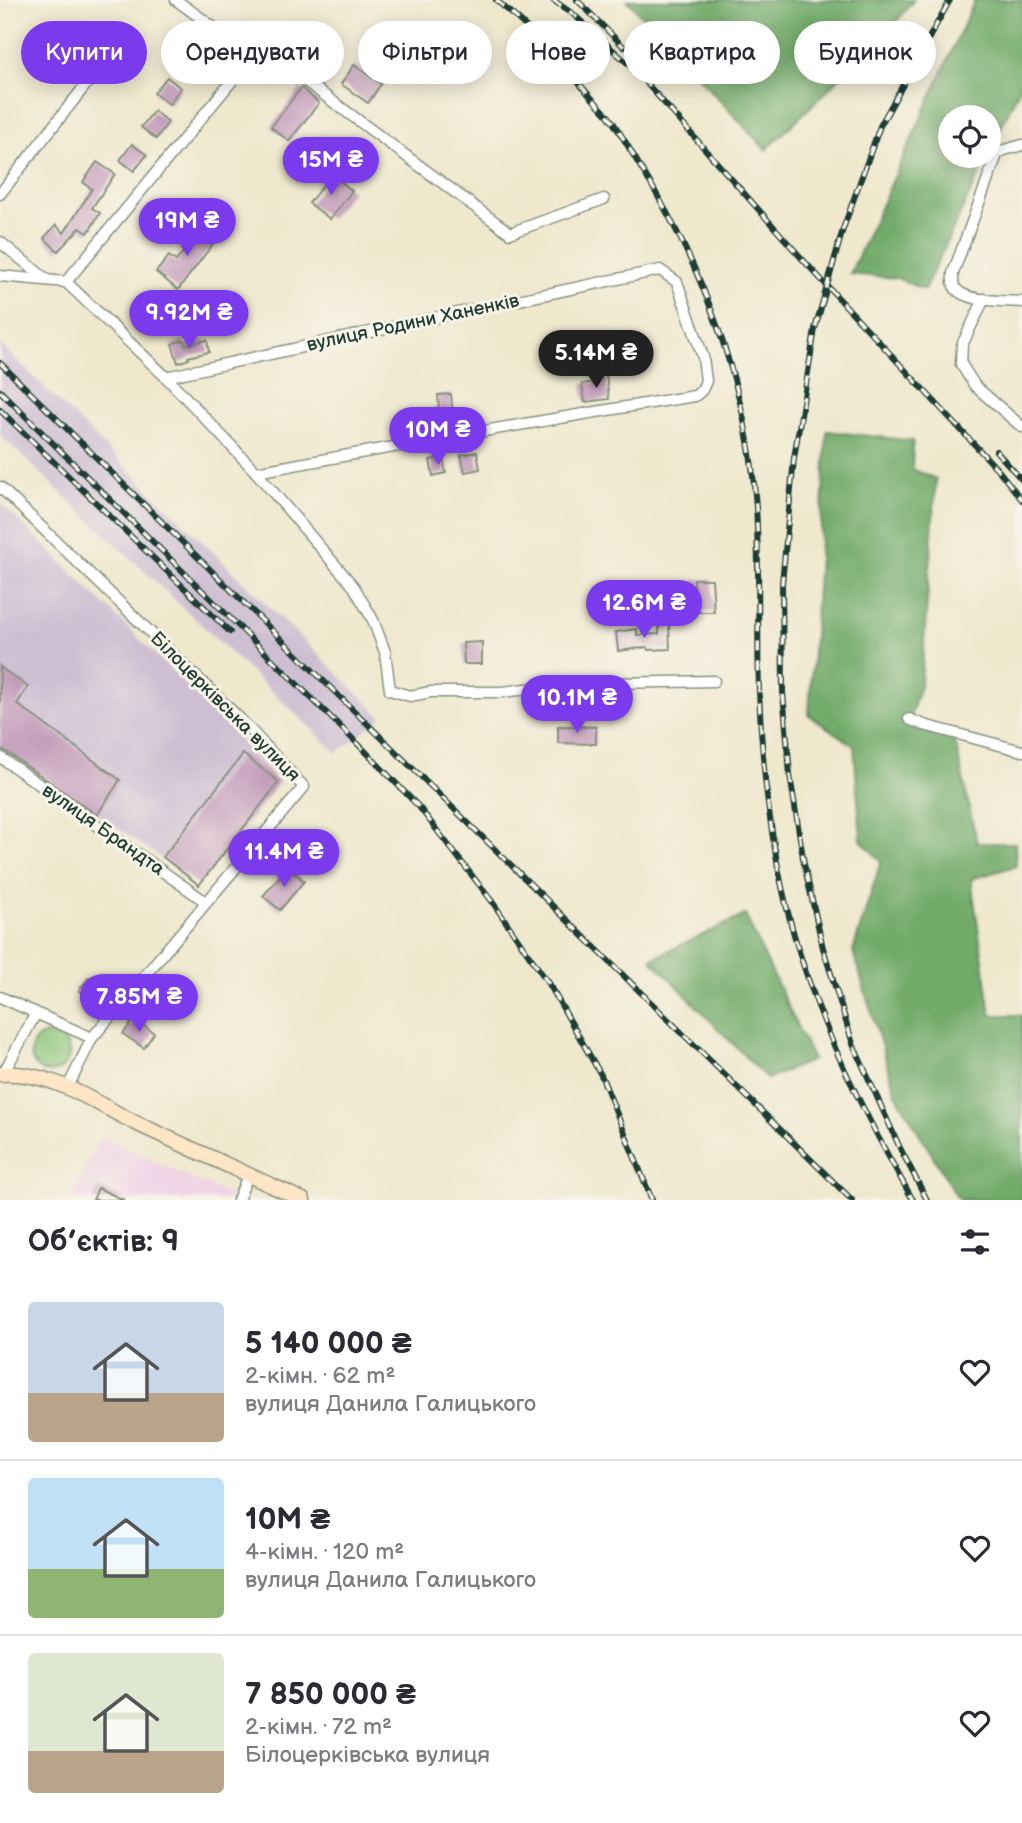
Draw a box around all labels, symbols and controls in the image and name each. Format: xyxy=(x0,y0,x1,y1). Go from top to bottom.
chip: Купити xyxy=(21,21,147,84)
chip: Орендувати xyxy=(161,21,344,84)
chip: Фільтри xyxy=(358,21,492,84)
chip: Нове xyxy=(506,21,610,84)
chip: Квартира xyxy=(624,21,780,84)
chip: Будинок xyxy=(794,21,936,84)
map controls xyxy=(938,105,1001,168)
button: locate xyxy=(938,105,1001,168)
pin: 15M ₴ xyxy=(282,138,380,197)
text: 15M ₴ xyxy=(299,146,363,174)
pin: 19M ₴ xyxy=(138,198,236,258)
text: 19M ₴ xyxy=(155,207,219,235)
street label: вулиця Родини Ханенків xyxy=(305,289,521,357)
pin: 9.92M ₴ xyxy=(124,290,254,350)
text: 9.92M ₴ xyxy=(145,299,233,327)
pin: 5.14M ₴ xyxy=(531,330,661,390)
text: 5.14M ₴ xyxy=(555,339,637,367)
pin: 10M ₴ xyxy=(389,407,487,467)
text: 10M ₴ xyxy=(405,416,471,444)
pin: 12.6M ₴ xyxy=(579,580,709,640)
text: 12.6M ₴ xyxy=(602,589,686,617)
street label: Білоцерківська вулиця xyxy=(145,627,305,787)
pin: 10.1M ₴ xyxy=(512,676,642,735)
text: 10.1M ₴ xyxy=(537,684,617,712)
street label: вулиця Брандта xyxy=(37,779,169,881)
pin: 11.4M ₴ xyxy=(219,830,349,889)
text: 11.4M ₴ xyxy=(244,838,324,866)
pin: 7.85M ₴ xyxy=(74,974,204,1034)
text: 7.85M ₴ xyxy=(96,983,182,1011)
icon: filters xyxy=(956,1223,994,1261)
text: Об’єктів: 9 xyxy=(28,1224,179,1260)
text: 5 140 000 ₴ xyxy=(245,1326,412,1362)
icon: home xyxy=(84,1330,168,1414)
icon: heart xyxy=(956,1353,994,1391)
text: 2-кімн. · 62 m² xyxy=(245,1362,395,1390)
text: вулиця Данила Галицького xyxy=(245,1390,536,1418)
text: 10M ₴ xyxy=(245,1502,330,1538)
icon: home xyxy=(84,1506,168,1590)
icon: heart xyxy=(956,1529,994,1567)
text: 4-кімн. · 120 m² xyxy=(245,1538,404,1566)
text: вулиця Данила Галицького xyxy=(245,1566,536,1594)
text: 7 850 000 ₴ xyxy=(245,1677,416,1713)
icon: home xyxy=(84,1681,168,1765)
icon: heart xyxy=(956,1704,994,1742)
text: 2-кімн. · 72 m² xyxy=(245,1713,392,1741)
text: Білоцерківська вулиця xyxy=(245,1741,490,1769)

